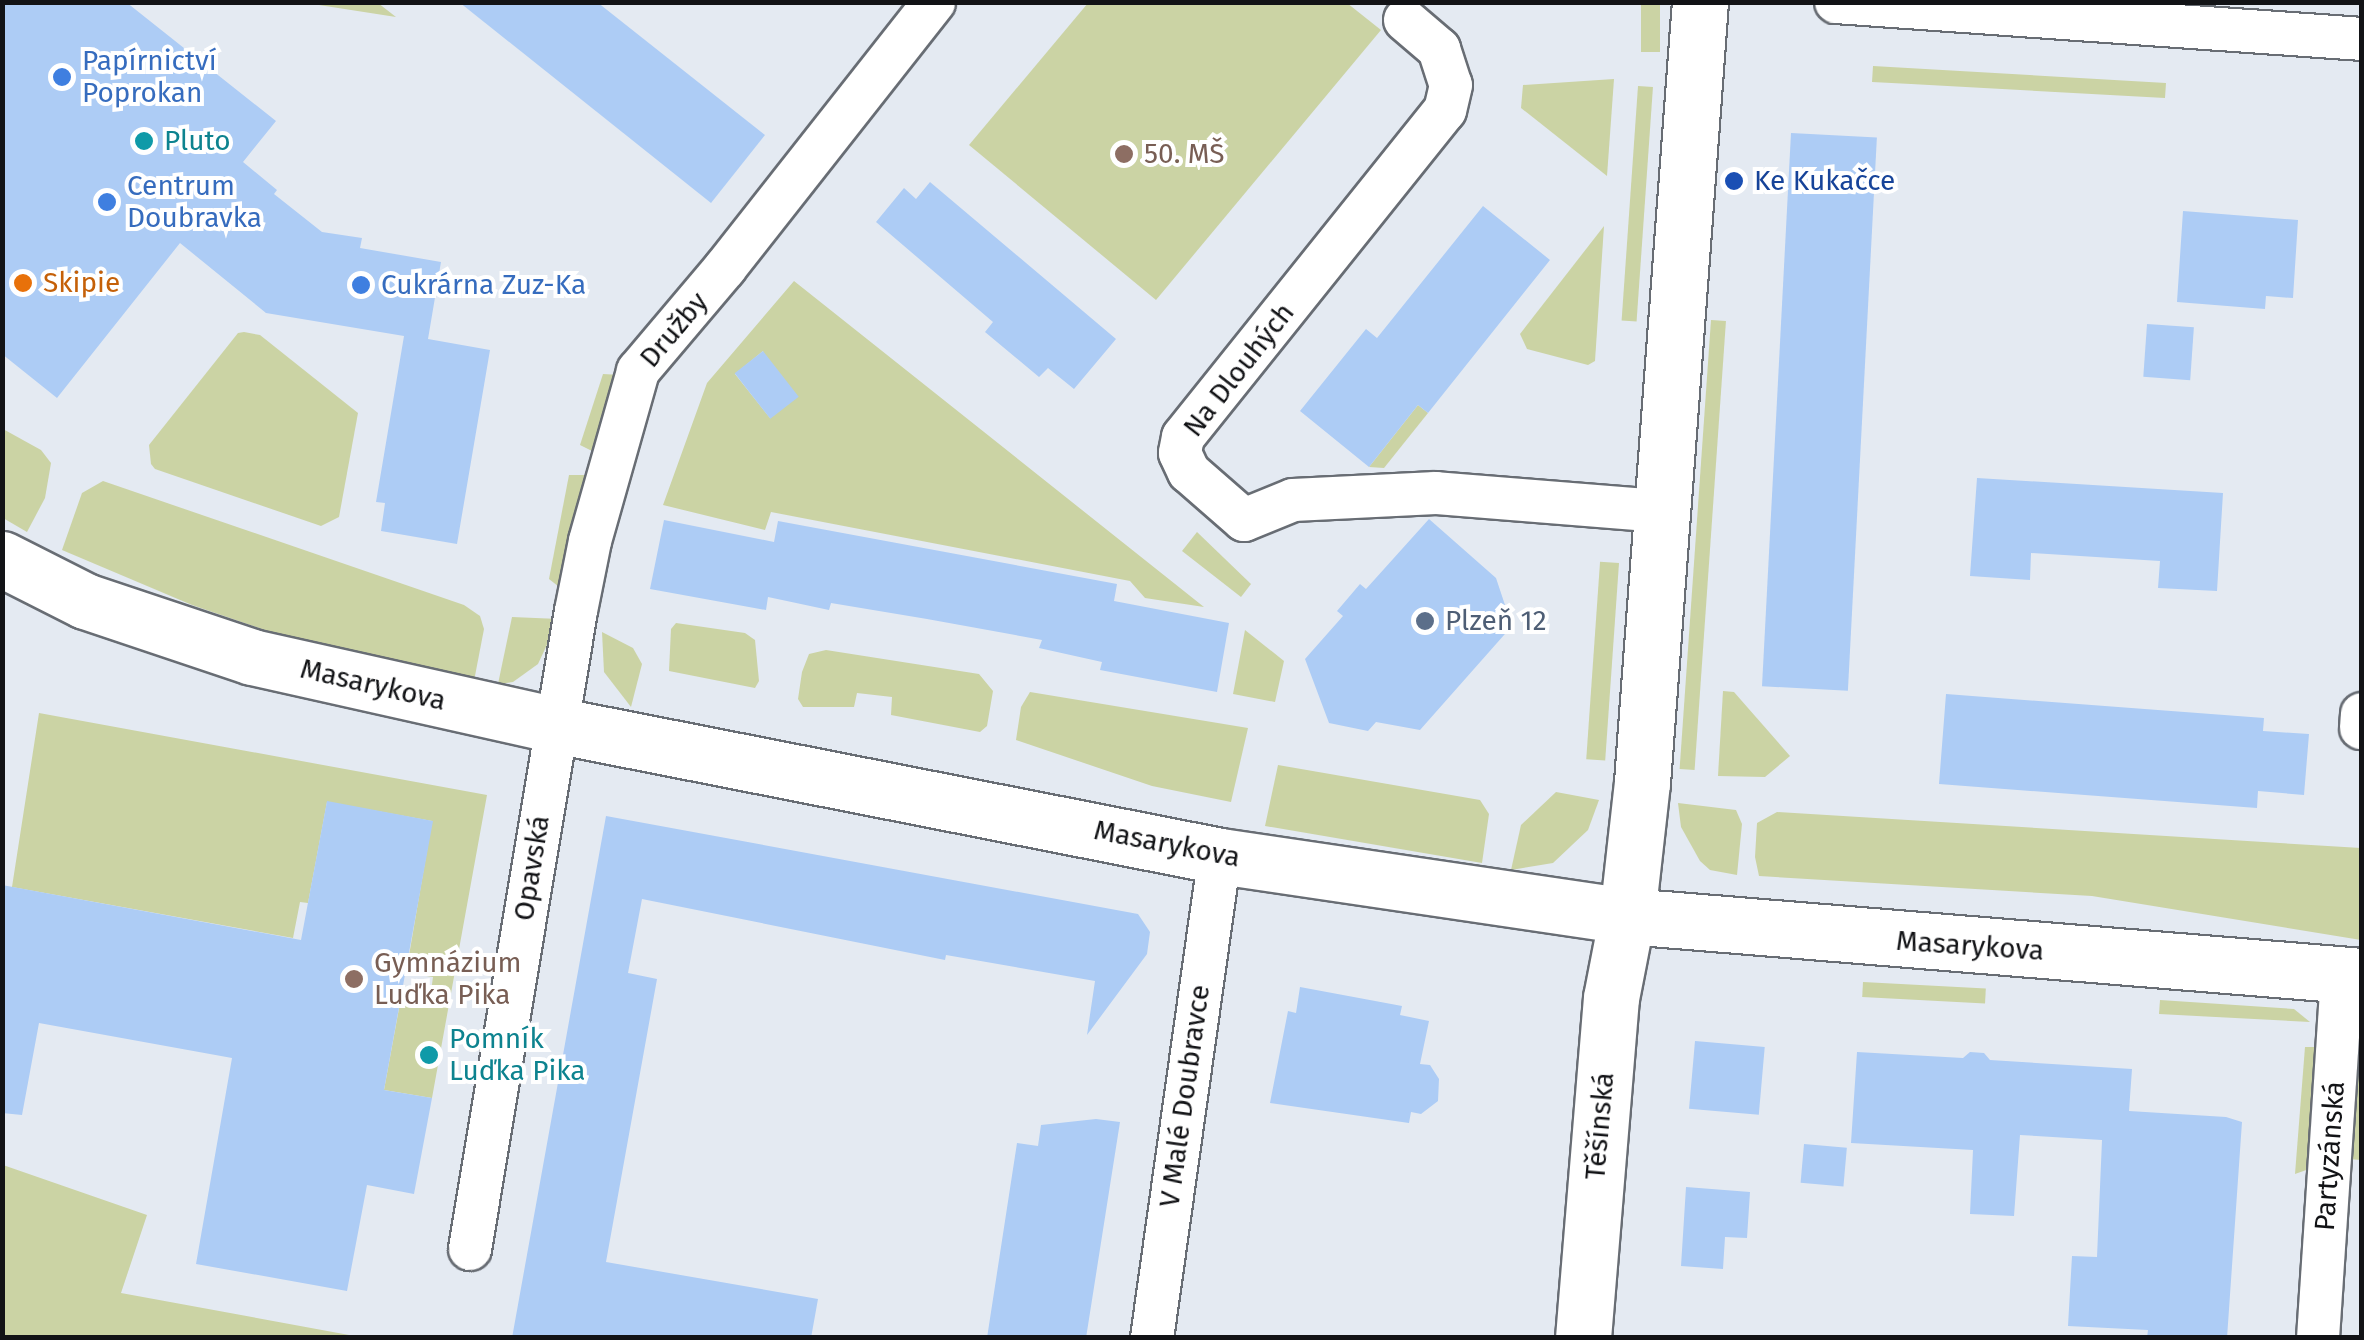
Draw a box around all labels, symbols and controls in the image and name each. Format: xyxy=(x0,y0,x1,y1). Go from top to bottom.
place label: Papírnictví Poprokan xyxy=(82,44,217,110)
marker: Papírnictví Poprokan xyxy=(51,66,73,88)
place label: Pluto xyxy=(164,124,231,158)
marker: Pluto xyxy=(133,130,155,152)
place label: 50. MŠ xyxy=(1144,137,1224,171)
marker: 50. MŠ xyxy=(1113,143,1135,165)
place label: Ke Kukačce xyxy=(1754,164,1895,198)
place label: Centrum Doubravka xyxy=(127,169,262,235)
marker: Ke Kukačce xyxy=(1723,170,1745,192)
marker: Centrum Doubravka xyxy=(96,191,118,213)
place label: Skipie xyxy=(43,266,120,300)
place label: Cukrárna Zuz-Ka xyxy=(381,268,586,302)
marker: Skipie xyxy=(12,272,34,294)
marker: Cukrárna Zuz-Ka xyxy=(350,274,372,296)
street label: Družby xyxy=(633,286,715,374)
street label: Na Dlouhých xyxy=(1176,297,1302,443)
place label: Plzeň 12 xyxy=(1445,604,1547,638)
marker: Plzeň 12 xyxy=(1414,610,1436,632)
street label: Masarykova xyxy=(297,652,449,718)
street label: Opavská xyxy=(507,813,557,923)
street label: Masarykova xyxy=(1091,813,1243,875)
street label: Masarykova xyxy=(1895,924,2045,968)
place label: Gymnázium Luďka Pika xyxy=(374,946,522,1012)
marker: Gymnázium Luďka Pika xyxy=(343,968,365,990)
street label: V Malé Doubravce xyxy=(1153,983,1217,1209)
place label: Pomník Luďka Pika xyxy=(449,1022,585,1088)
marker: Pomník Luďka Pika xyxy=(418,1044,440,1066)
street label: Těšínská xyxy=(1579,1071,1621,1181)
street label: Partyzánská xyxy=(2308,1080,2352,1232)

